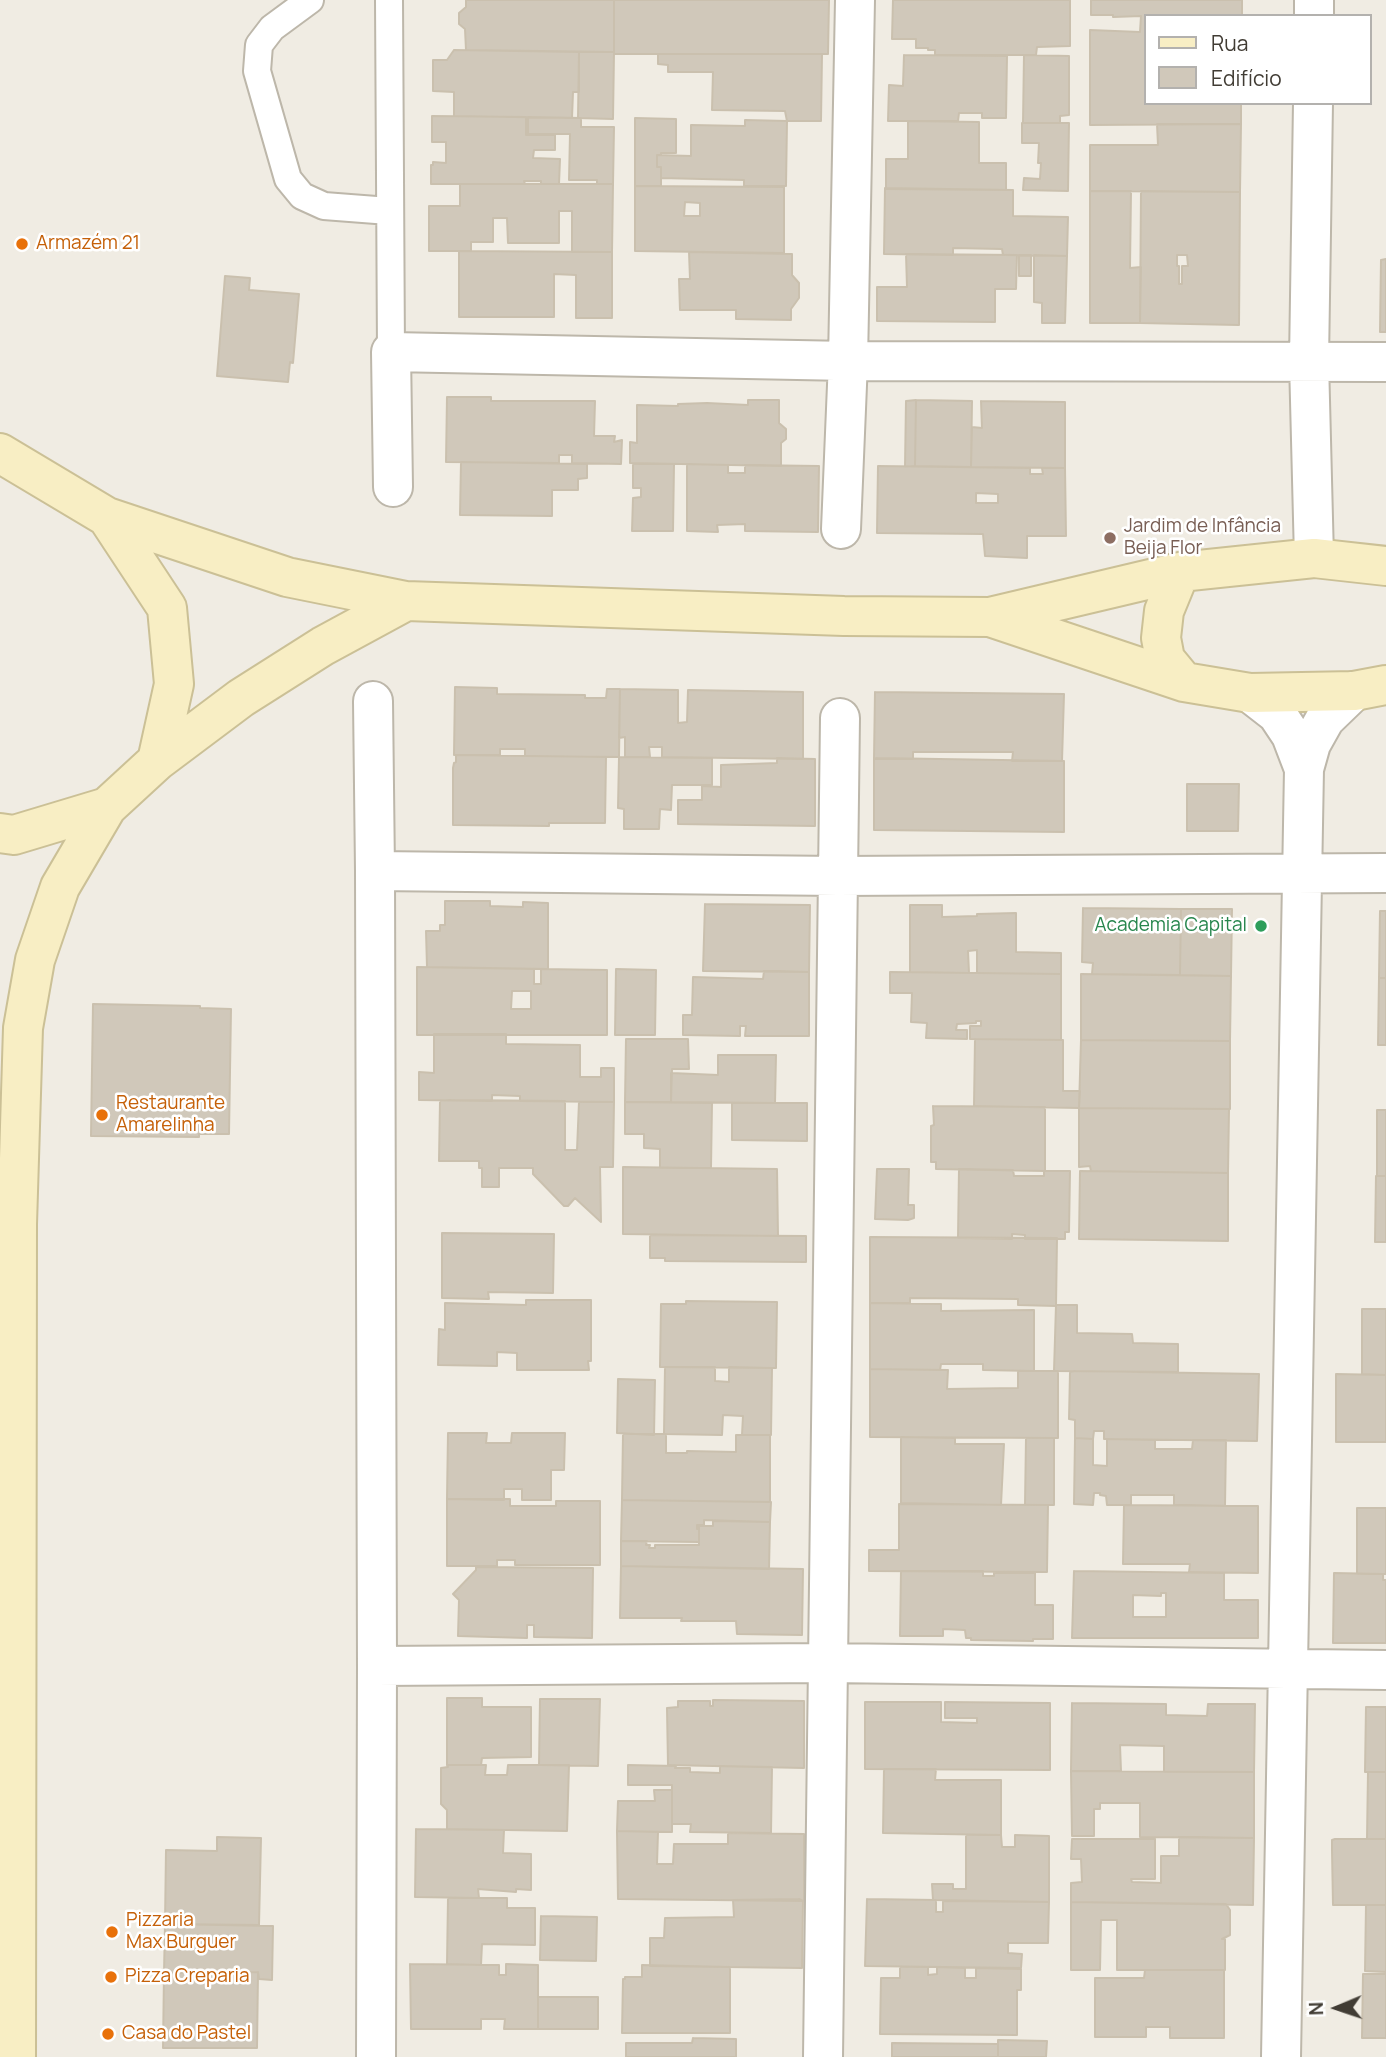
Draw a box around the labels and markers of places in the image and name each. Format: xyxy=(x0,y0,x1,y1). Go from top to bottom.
place label: Armazém 21 xyxy=(36,233,140,255)
marker: Armazém 21 xyxy=(14,236,30,252)
place label: Jardim de Infância Beija Flor xyxy=(1124,516,1281,560)
marker: Jardim de Infância Beija Flor xyxy=(1102,530,1118,546)
place label: Academia Capital xyxy=(1095,915,1247,937)
marker: Academia Capital xyxy=(1253,918,1269,934)
place label: Restaurante Amarelinha xyxy=(116,1093,225,1137)
marker: Restaurante Amarelinha xyxy=(94,1107,110,1123)
place label: Pizzaria Max Burguer xyxy=(126,1910,236,1954)
marker: Pizzaria Max Burguer xyxy=(104,1924,120,1940)
place label: Pizza Creparia xyxy=(125,1966,250,1988)
marker: Pizza Creparia xyxy=(103,1969,119,1985)
place label: Casa do Pastel xyxy=(122,2023,251,2045)
marker: Casa do Pastel xyxy=(100,2026,116,2042)

